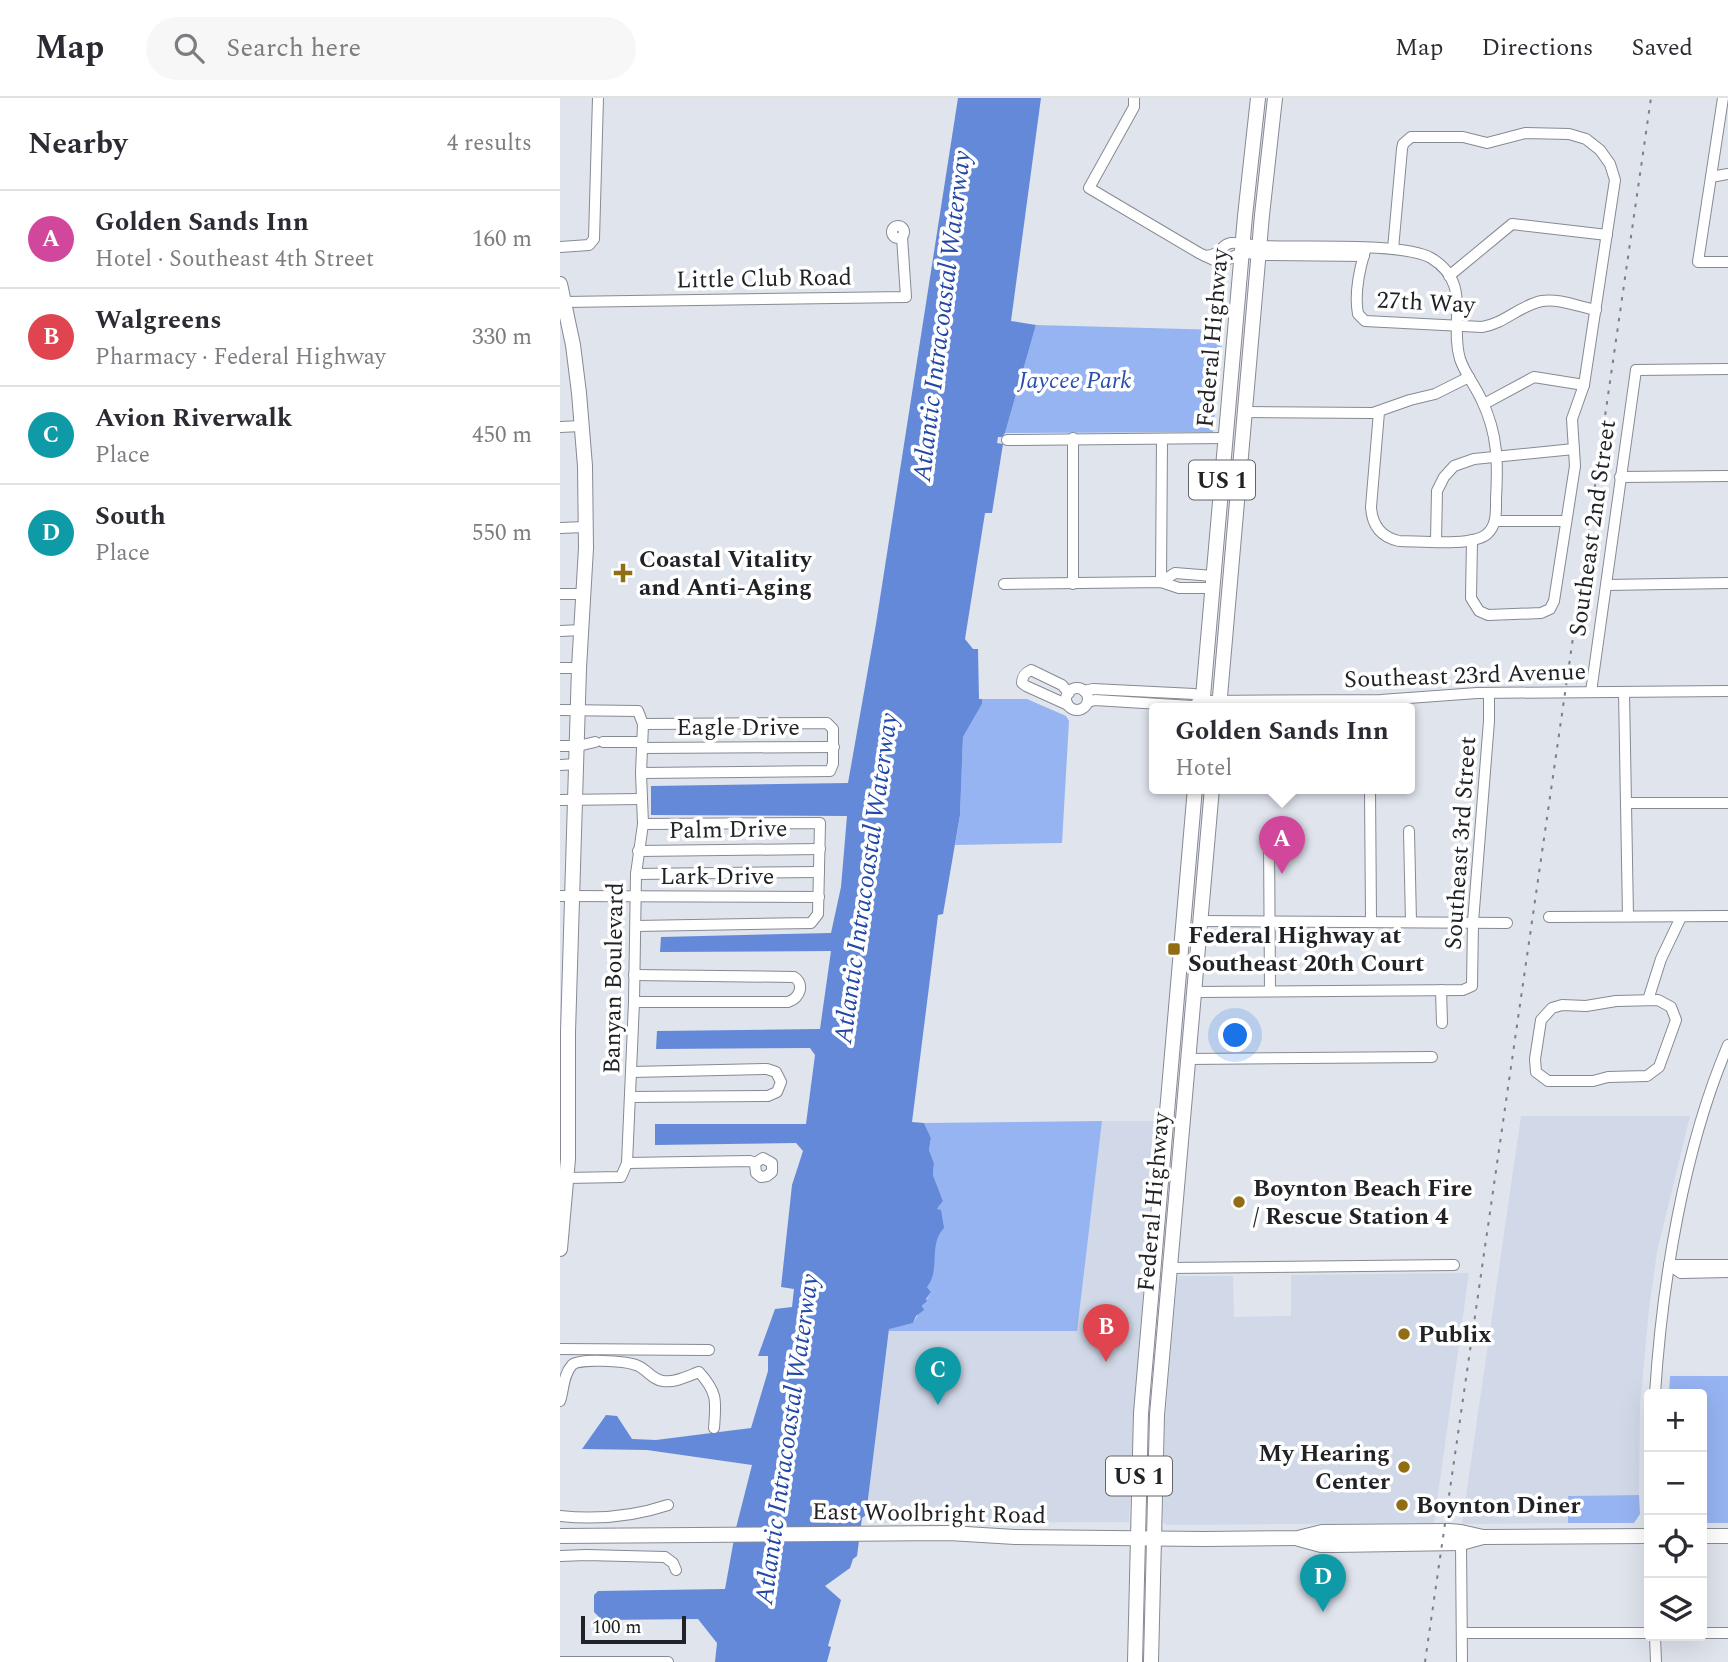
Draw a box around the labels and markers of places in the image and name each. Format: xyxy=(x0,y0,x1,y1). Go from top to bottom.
place label: Coastal Vitality and Anti-Aging xyxy=(639,542,813,606)
marker: Coastal Vitality and Anti-Aging xyxy=(613,563,633,583)
pin: A xyxy=(1259,816,1305,874)
place label: Federal Highway at Southeast 20th Court xyxy=(1188,918,1424,982)
marker: Federal Highway at Southeast 20th Court xyxy=(1166,941,1182,957)
place label: Boynton Beach Fire / Rescue Station 4 xyxy=(1253,1171,1472,1235)
marker: Boynton Beach Fire / Rescue Station 4 xyxy=(1231,1194,1247,1210)
pin: B xyxy=(1083,1304,1129,1362)
place label: Publix xyxy=(1418,1317,1491,1353)
marker: Publix xyxy=(1396,1326,1412,1342)
pin: C xyxy=(915,1347,961,1405)
place label: My Hearing Center xyxy=(1258,1436,1391,1500)
marker: My Hearing Center xyxy=(1396,1459,1412,1475)
place label: Boynton Diner xyxy=(1416,1488,1581,1524)
marker: Boynton Diner xyxy=(1394,1497,1410,1513)
pin: D xyxy=(1300,1554,1346,1612)

